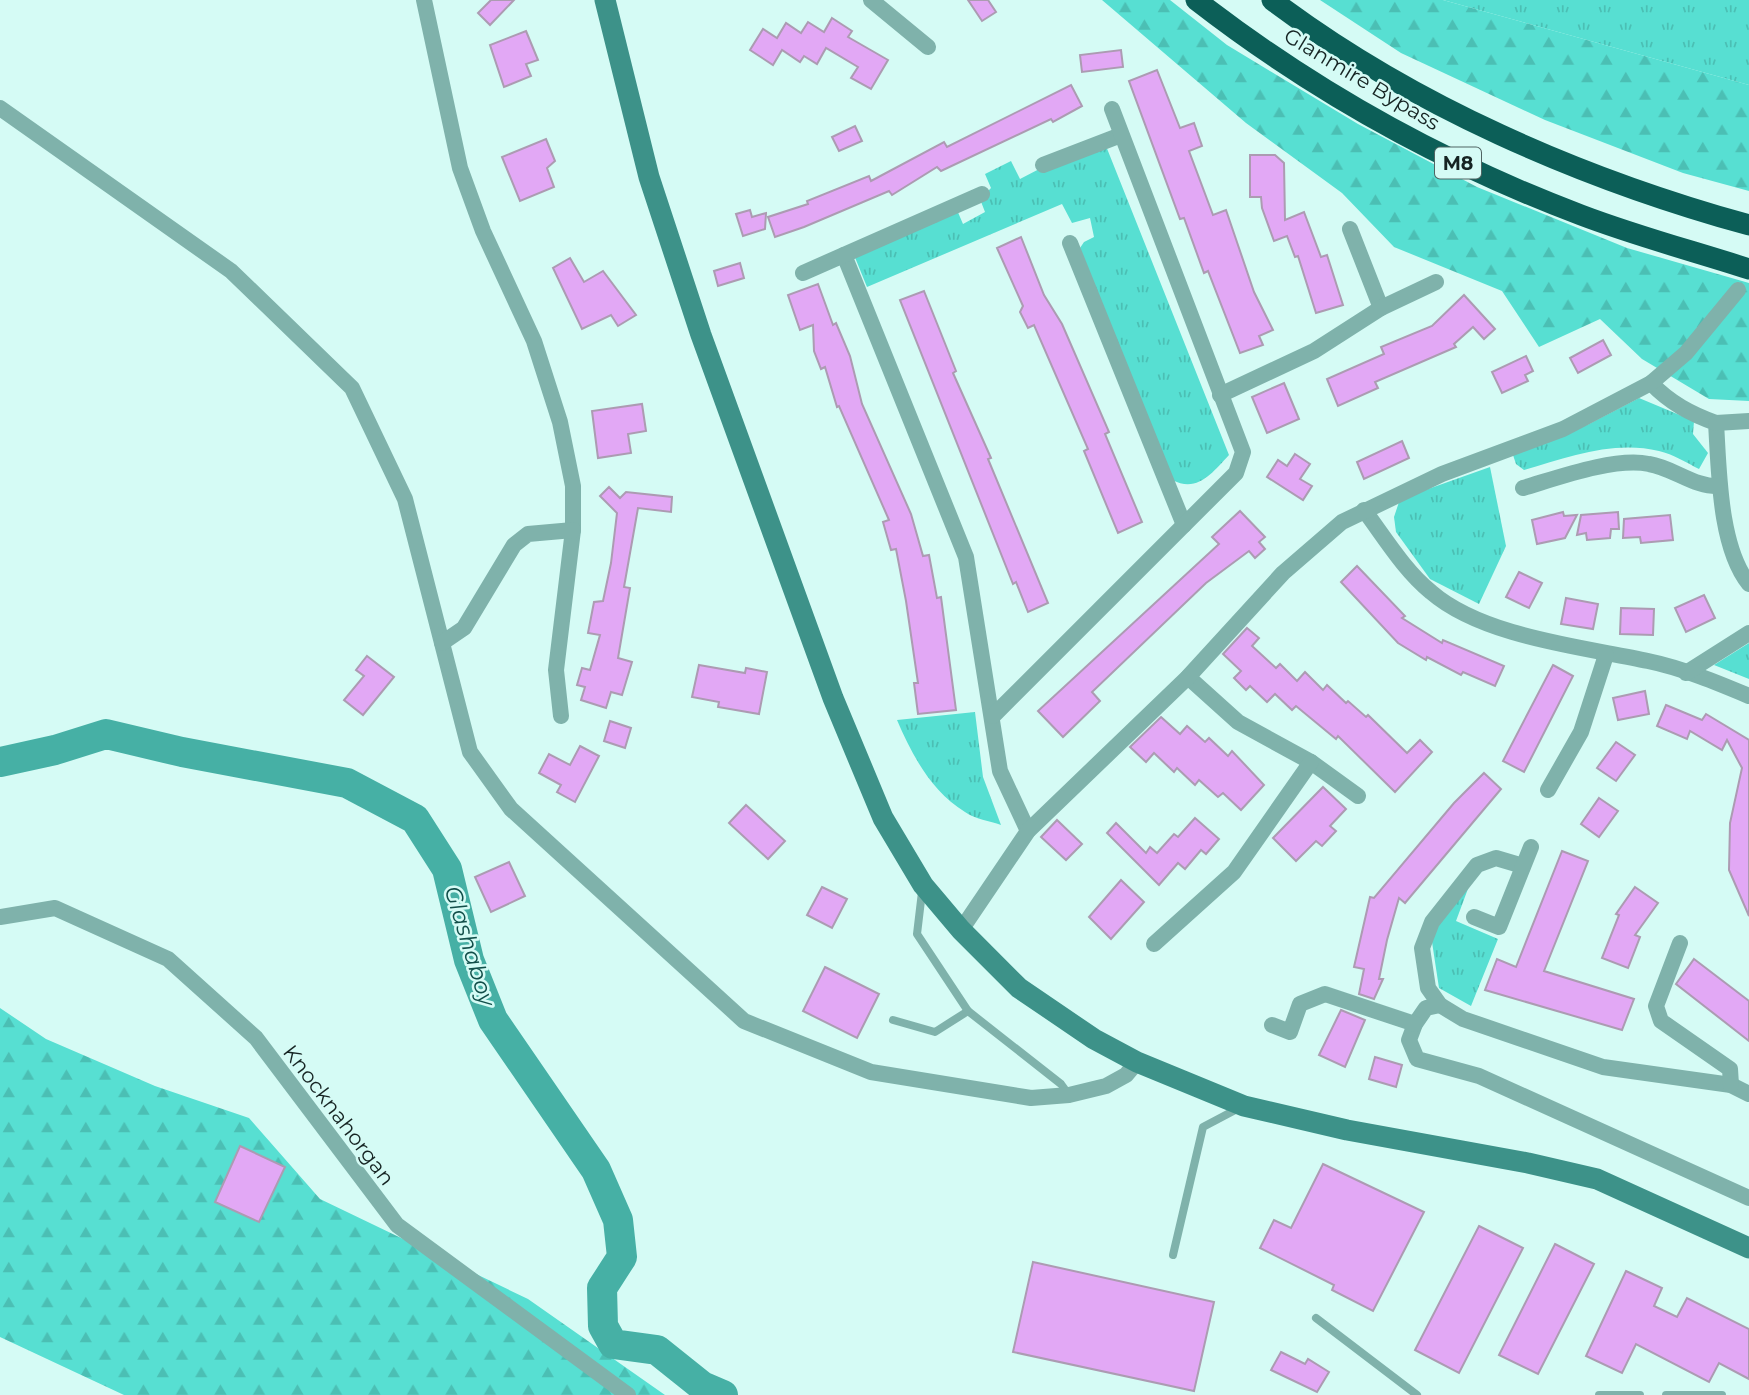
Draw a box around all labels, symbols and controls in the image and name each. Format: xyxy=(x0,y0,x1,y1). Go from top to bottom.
street label: Glanmire Bypass xyxy=(1280,23,1444,135)
road number: M8 xyxy=(1435,148,1481,178)
water label: Glashaboy xyxy=(438,883,502,1011)
street label: Knocknahorgan xyxy=(278,1040,400,1190)

